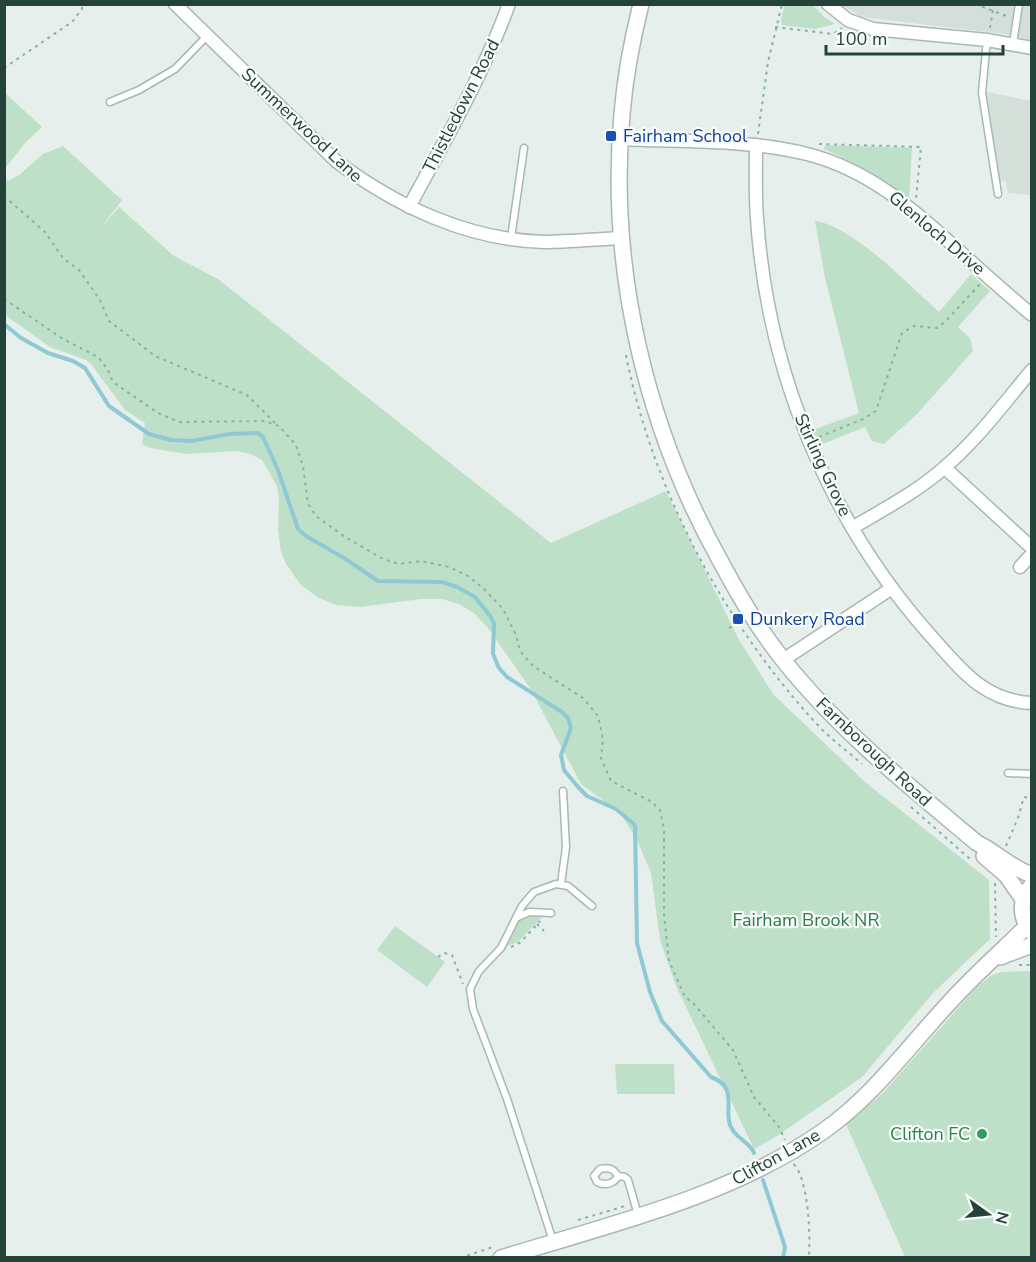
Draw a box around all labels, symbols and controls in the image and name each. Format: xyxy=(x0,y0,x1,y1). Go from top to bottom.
scale bar xyxy=(826,18,1003,56)
text: 100 m xyxy=(835,27,887,51)
street label: Thistledown Road xyxy=(417,35,505,177)
street label: Summerwood Lane xyxy=(236,62,368,188)
place label: Fairham School xyxy=(623,124,748,148)
marker: Fairham School xyxy=(604,129,618,143)
street label: Glenloch Drive xyxy=(884,185,990,281)
street label: Stirling Grove xyxy=(789,410,857,520)
place label: Dunkery Road xyxy=(750,607,865,631)
marker: Dunkery Road xyxy=(731,612,745,626)
street label: Farnborough Road xyxy=(811,692,937,812)
park label: Fairham Brook NR xyxy=(733,908,879,932)
place label: Clifton FC xyxy=(890,1122,970,1146)
street label: Clifton Lane xyxy=(728,1123,824,1191)
marker: Clifton FC xyxy=(975,1127,989,1141)
north arrow xyxy=(958,1184,1018,1244)
text: N xyxy=(989,1209,1014,1226)

